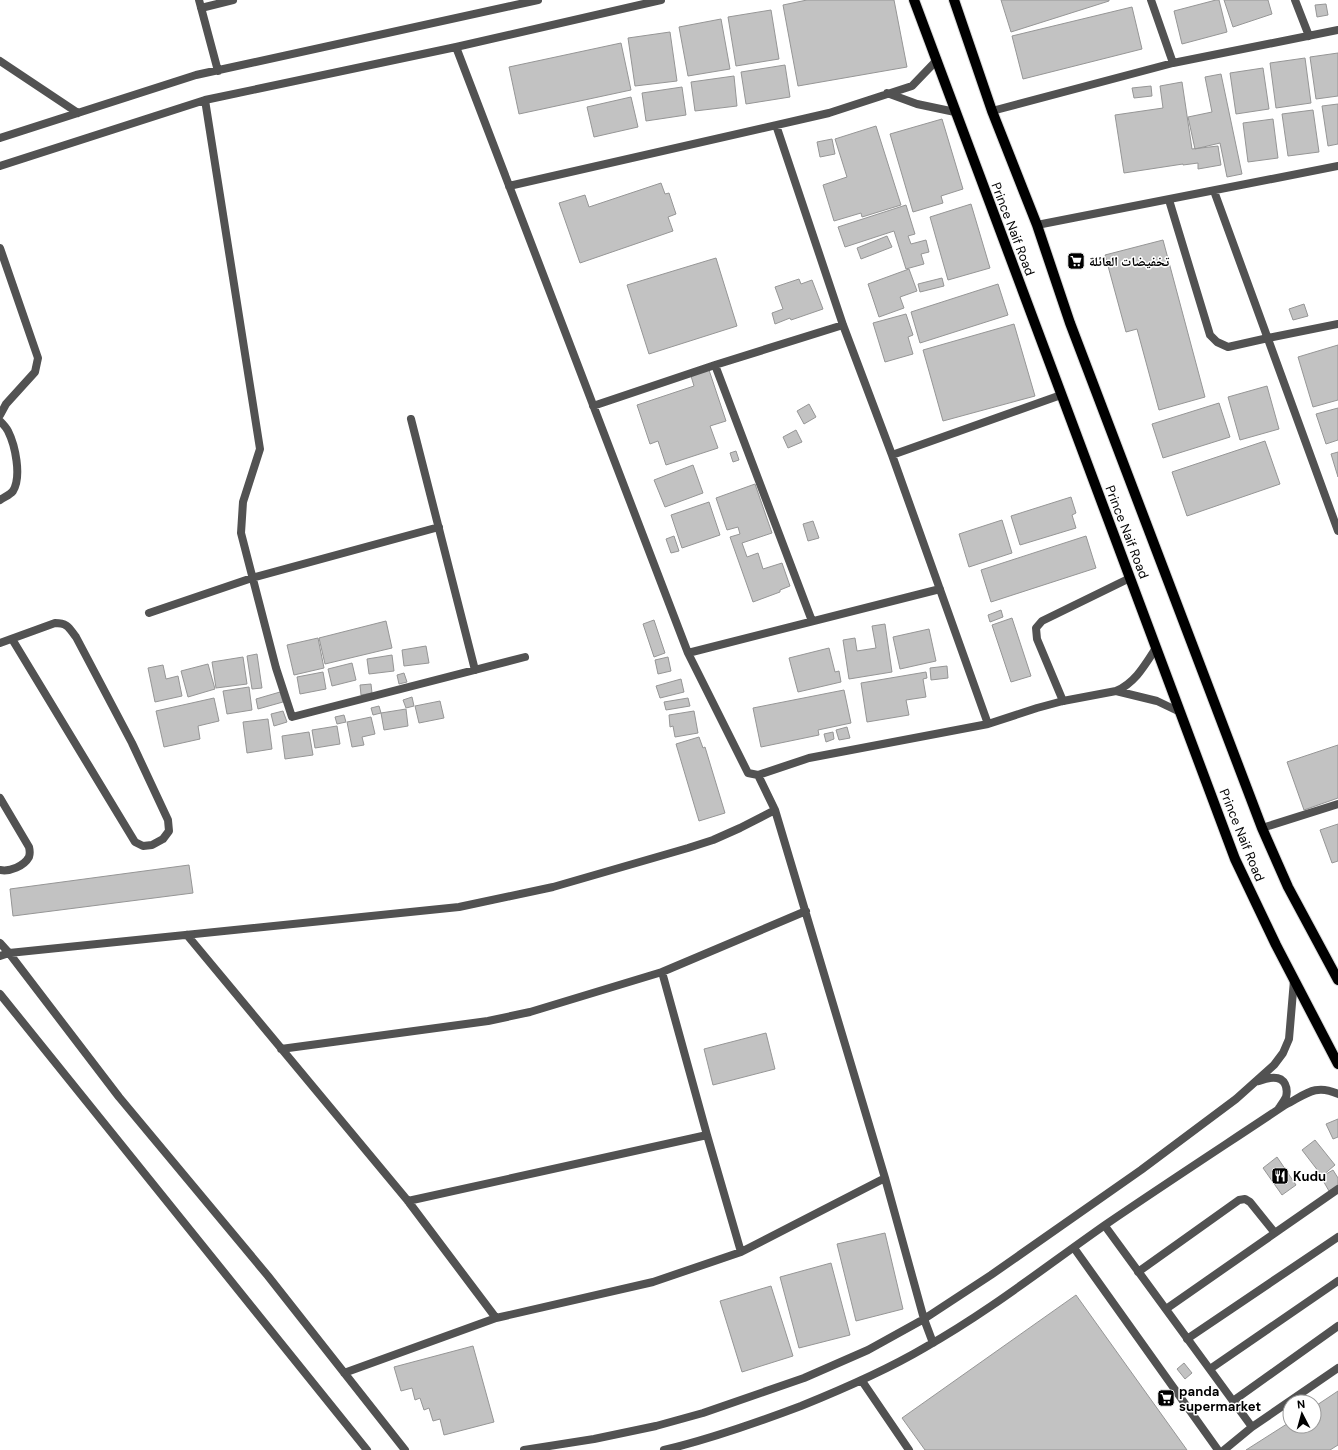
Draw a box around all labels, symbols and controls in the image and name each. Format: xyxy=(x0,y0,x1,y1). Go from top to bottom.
street label: Prince Naif Road xyxy=(987,180,1039,278)
supermarket icon: تخفيضات العائلة xyxy=(1066,251,1086,271)
place label: تخفيضات العائلة xyxy=(1089,253,1170,270)
street label: Prince Naif Road xyxy=(1101,483,1153,581)
street label: Prince Naif Road xyxy=(1216,786,1268,884)
restaurant icon: Kudu xyxy=(1270,1166,1290,1186)
place label: Kudu xyxy=(1293,1168,1326,1185)
place label: panda supermarket xyxy=(1179,1383,1261,1415)
supermarket icon: panda supermarket xyxy=(1156,1388,1176,1408)
north arrow xyxy=(1282,1394,1322,1434)
text: N xyxy=(1296,1397,1306,1411)

